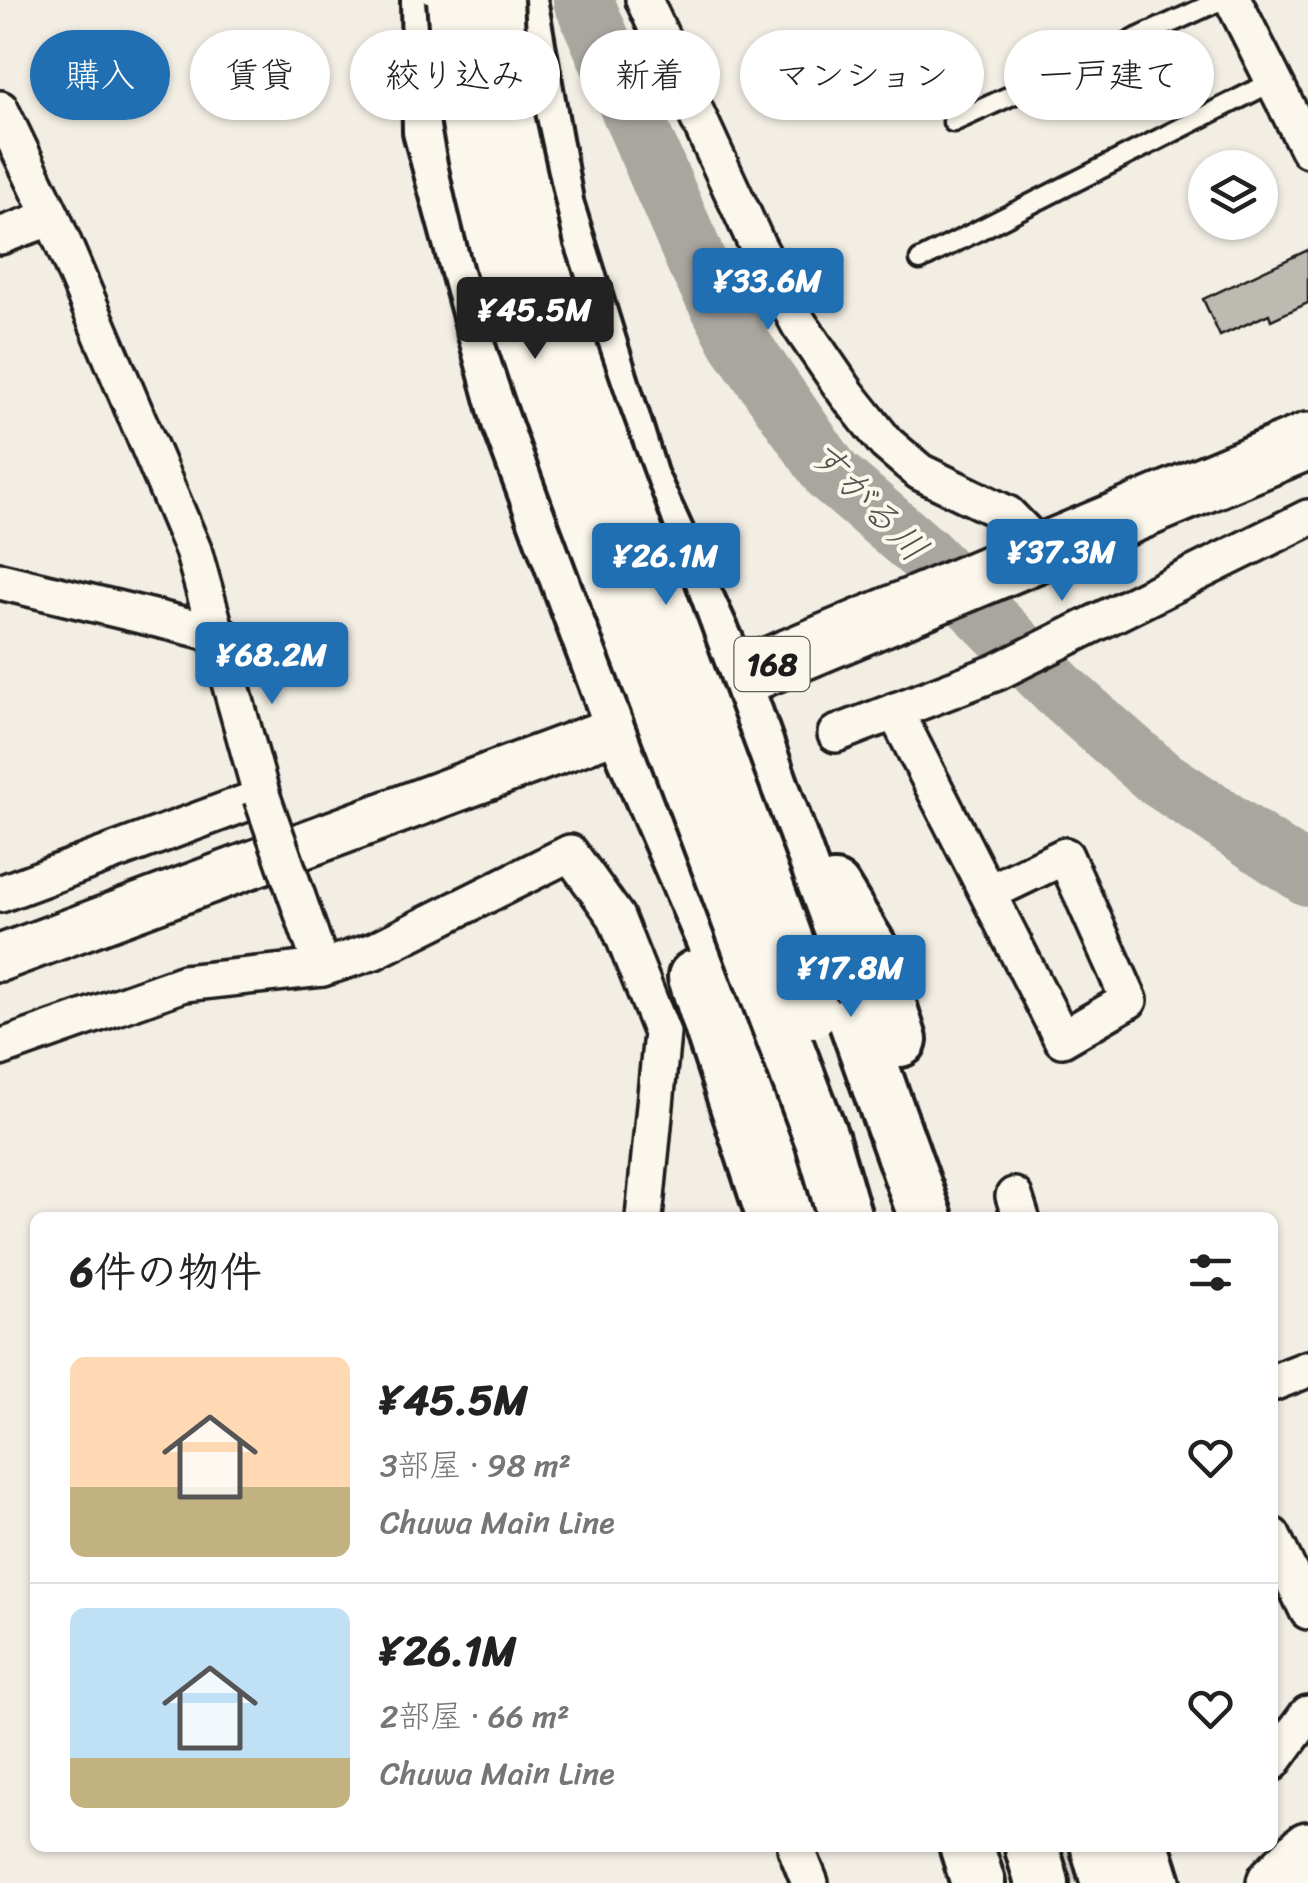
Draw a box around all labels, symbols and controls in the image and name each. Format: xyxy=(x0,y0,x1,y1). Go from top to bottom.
chip: 購入 xyxy=(30,30,170,120)
chip: 賃貸 xyxy=(190,30,330,120)
chip: 絞り込み xyxy=(350,30,560,120)
chip: 新着 xyxy=(580,30,720,120)
chip: マンション xyxy=(740,30,984,120)
chip: 一戸建て xyxy=(1004,30,1214,120)
map controls xyxy=(1188,150,1278,240)
button: layers xyxy=(1188,150,1278,240)
pin: ¥33.6M xyxy=(687,248,849,333)
text: ¥33.6M xyxy=(715,252,821,309)
pin: ¥45.5M xyxy=(454,277,616,362)
text: ¥45.5M xyxy=(479,281,591,338)
water label: すがる川 xyxy=(791,423,945,579)
pin: ¥37.3M xyxy=(981,519,1143,604)
pin: ¥26.1M xyxy=(585,523,747,608)
text: ¥37.3M xyxy=(1009,523,1115,580)
text: ¥26.1M xyxy=(614,527,718,584)
pin: ¥68.2M xyxy=(191,622,353,707)
text: ¥68.2M xyxy=(217,626,327,683)
road number: 168 xyxy=(734,637,810,691)
pin: ¥17.8M xyxy=(770,935,932,1020)
text: ¥17.8M xyxy=(799,939,903,996)
text: 6件の物件 xyxy=(70,1235,262,1309)
icon: filters xyxy=(1183,1245,1238,1300)
text: ¥45.5M xyxy=(380,1363,528,1437)
icon: home xyxy=(150,1397,270,1517)
icon: heart xyxy=(1183,1430,1238,1485)
text: 3部屋 · 98 m² xyxy=(380,1437,571,1494)
text: Chuwa Main Line xyxy=(380,1494,615,1551)
text: ¥26.1M xyxy=(380,1614,516,1688)
icon: home xyxy=(150,1648,270,1768)
icon: heart xyxy=(1183,1681,1238,1736)
text: 2部屋 · 66 m² xyxy=(380,1688,570,1745)
text: Chuwa Main Line xyxy=(380,1745,615,1802)

